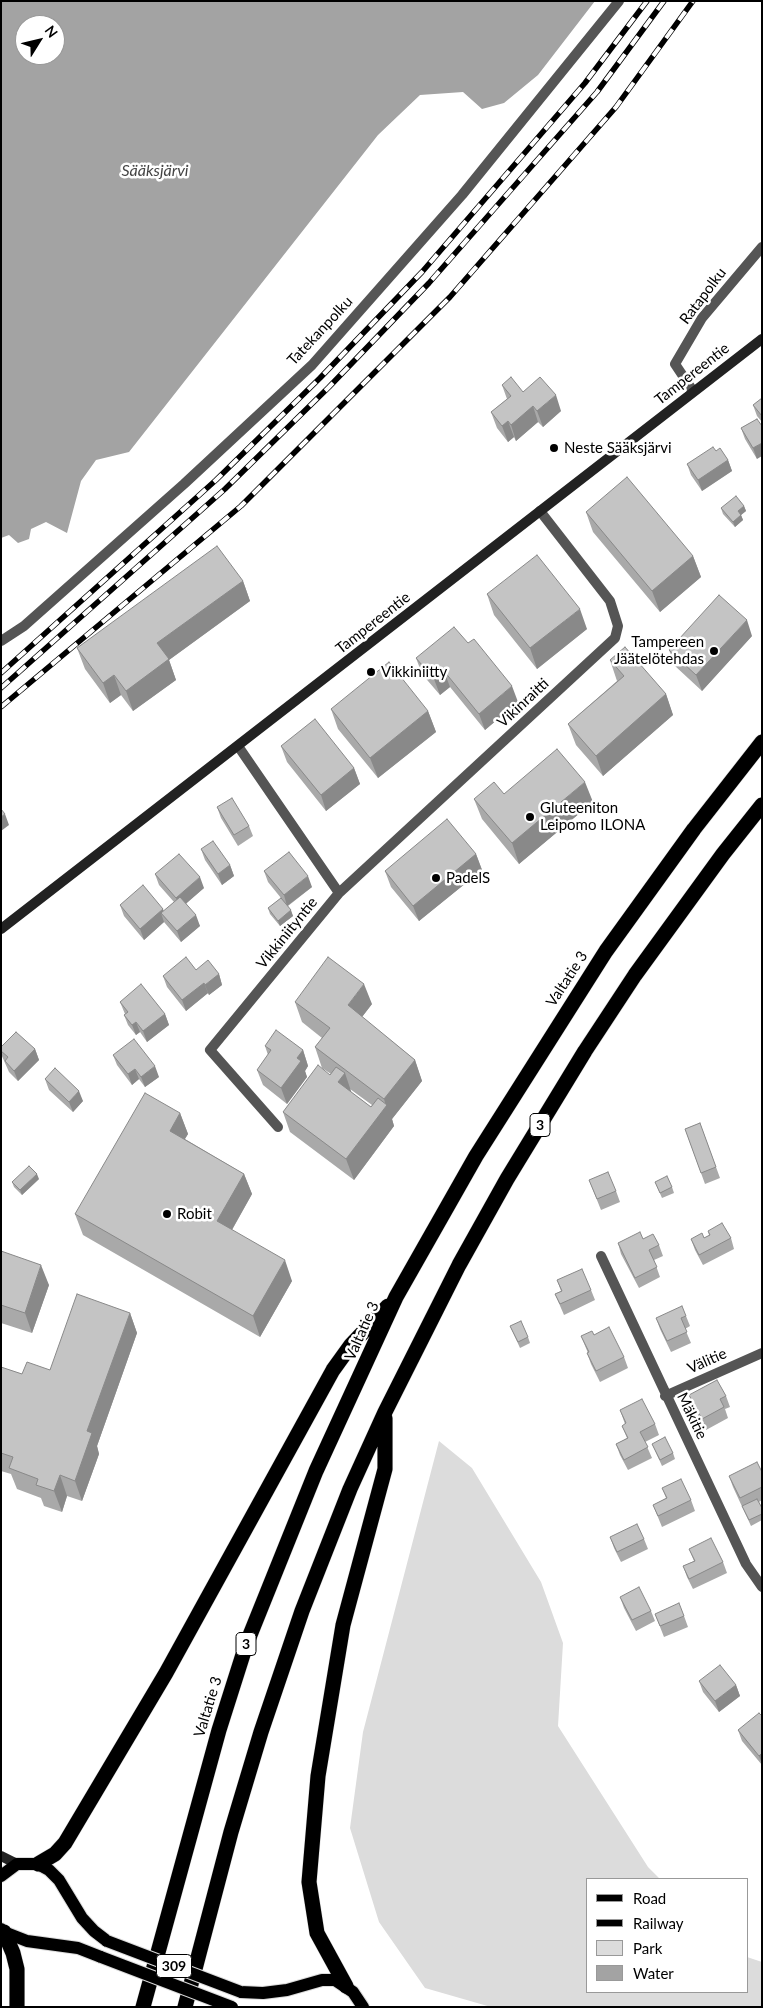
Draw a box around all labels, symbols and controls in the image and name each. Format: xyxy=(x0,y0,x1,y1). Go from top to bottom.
north arrow xyxy=(15,15,65,65)
text: N xyxy=(42,22,62,41)
water label: Sääksjärvi xyxy=(121,161,189,181)
street label: Ratapolku xyxy=(676,264,730,328)
street label: Tatekanpolku xyxy=(284,293,356,369)
street label: Tampereentie xyxy=(651,339,733,409)
place label: Neste Sääksjärvi xyxy=(564,439,672,457)
marker: Neste Sääksjärvi xyxy=(548,442,560,454)
street label: Tampereentie xyxy=(332,588,414,658)
place label: Tampereen Jäätelötehdas xyxy=(614,633,704,668)
marker: Tampereen Jäätelötehdas xyxy=(708,645,720,657)
place label: Vikkiniitty xyxy=(381,663,447,681)
marker: Vikkiniitty xyxy=(365,666,377,678)
street label: Vikinraitti xyxy=(494,675,552,731)
place label: Gluteeniton Leipomo ILONA xyxy=(540,799,645,834)
marker: Gluteeniton Leipomo ILONA xyxy=(524,811,536,823)
place label: PadelS xyxy=(446,869,490,887)
marker: PadelS xyxy=(430,872,442,884)
street label: Vikkiniityntie xyxy=(253,894,321,972)
street label: Valtatie 3 xyxy=(542,948,592,1010)
road number: 3 xyxy=(530,1114,550,1136)
place label: Robit xyxy=(177,1205,212,1223)
marker: Robit xyxy=(161,1208,173,1220)
street label: Valtatie 3 xyxy=(341,1299,383,1363)
street label: Välitie xyxy=(685,1344,729,1378)
street label: Mäkitie xyxy=(673,1390,711,1442)
road number: 3 xyxy=(236,1632,256,1656)
street label: Valtatie 3 xyxy=(190,1674,226,1740)
legend xyxy=(586,1878,748,1993)
text: Road xyxy=(633,1889,666,1907)
text: Railway xyxy=(633,1914,684,1932)
text: Park xyxy=(633,1939,662,1957)
road number: 309 xyxy=(156,1954,192,1978)
text: Water xyxy=(633,1964,674,1982)

